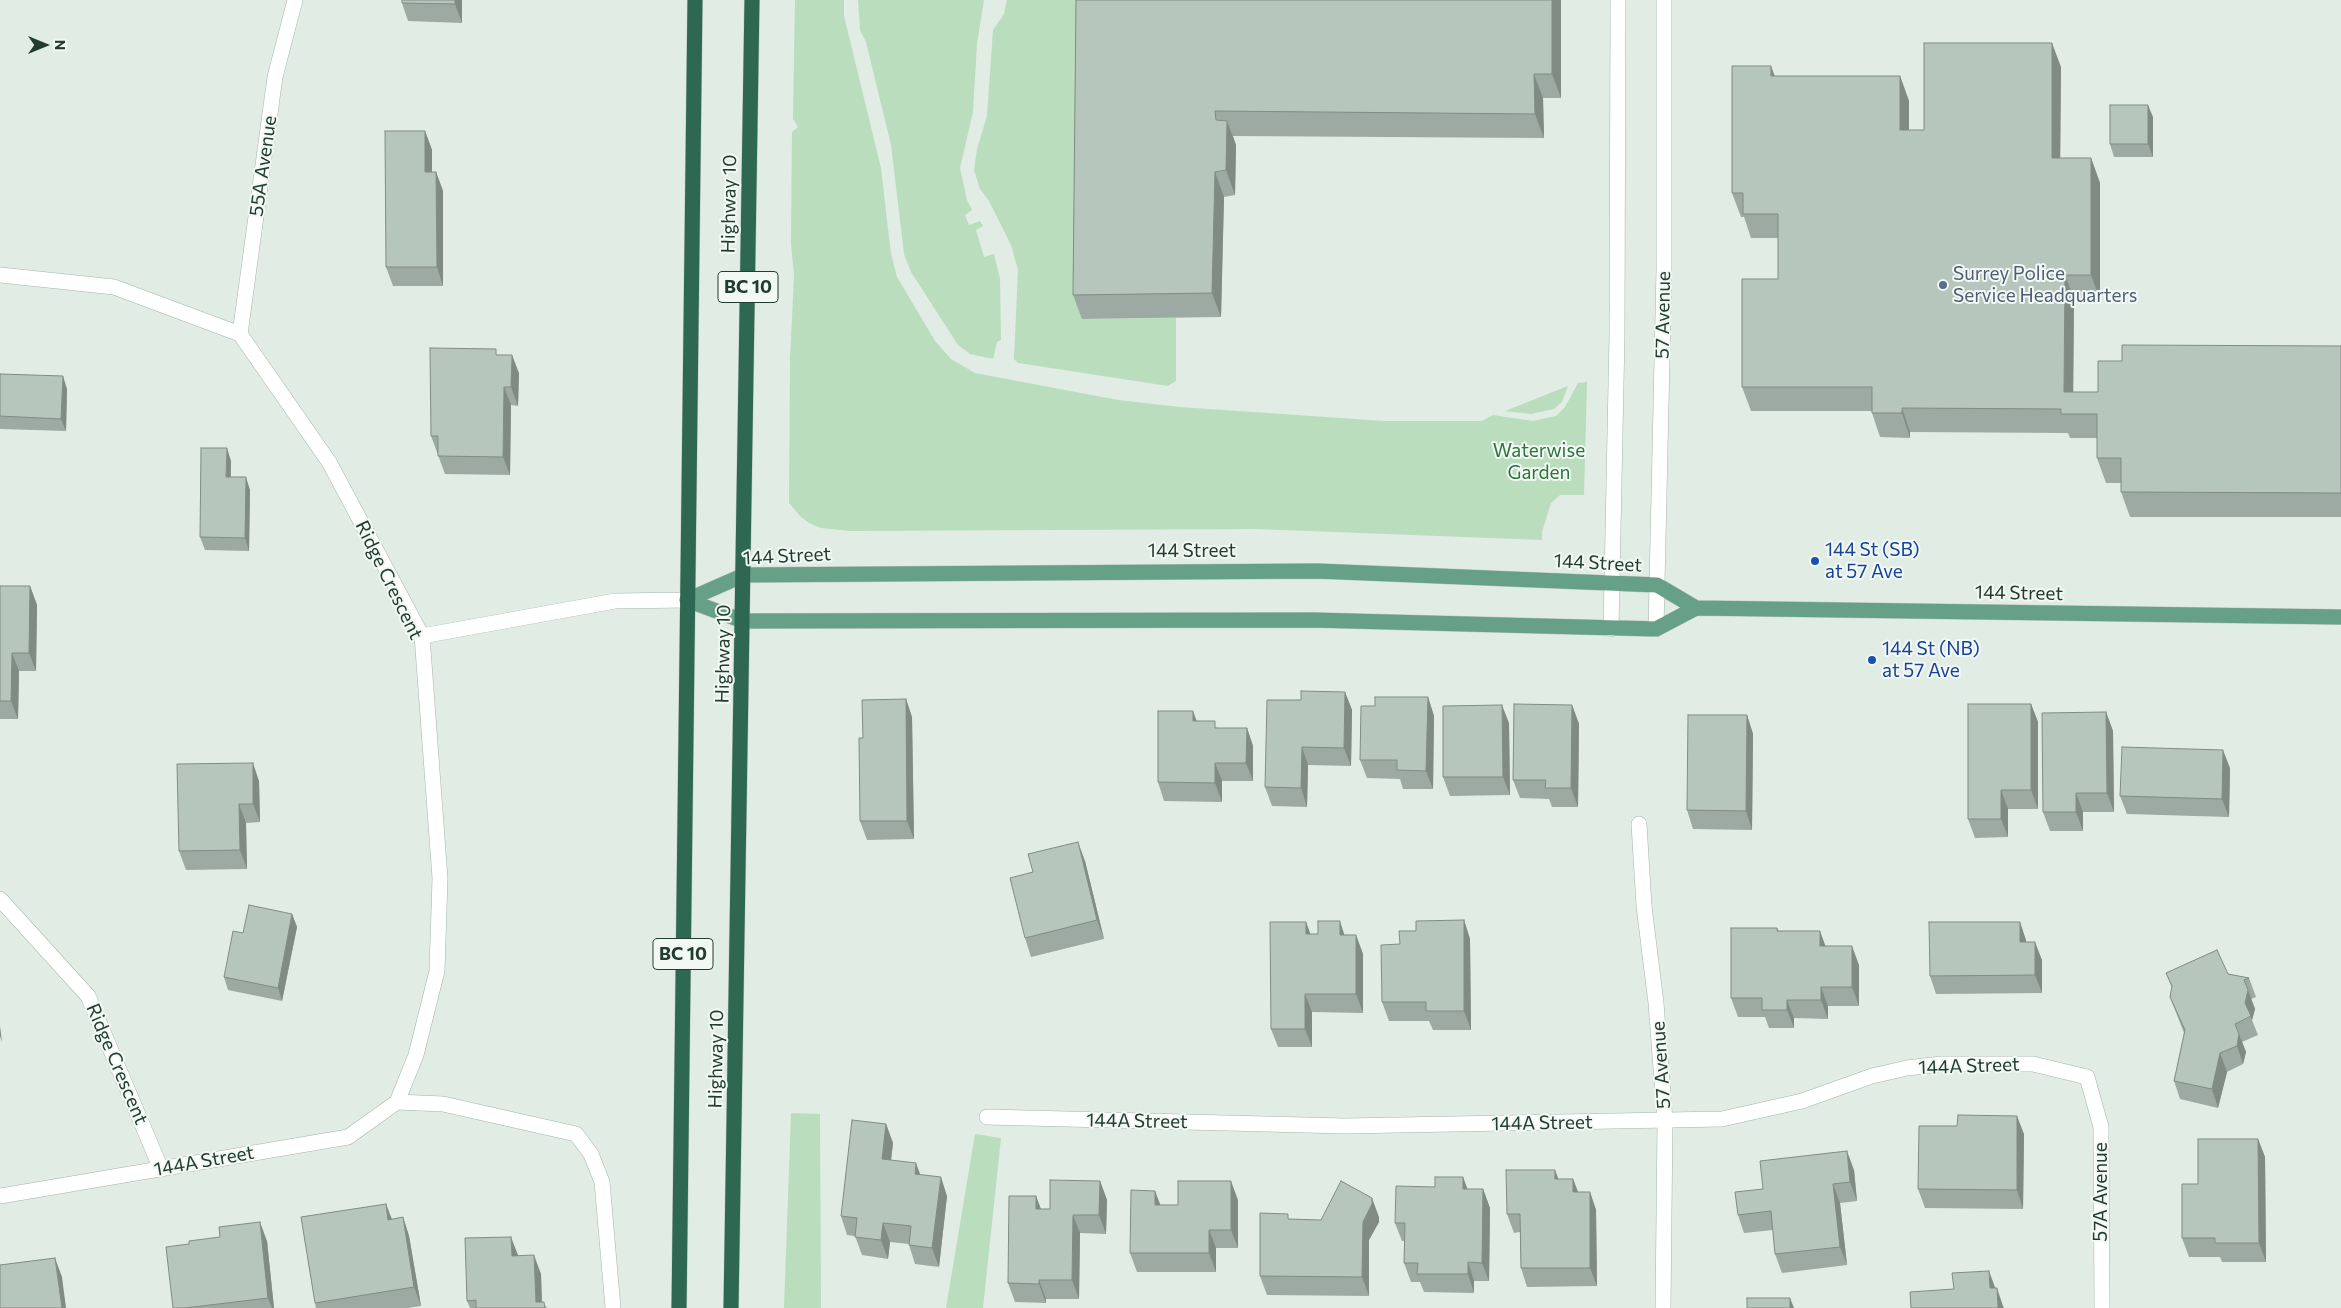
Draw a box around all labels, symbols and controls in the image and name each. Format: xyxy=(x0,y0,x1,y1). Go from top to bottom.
north arrow xyxy=(20,20,70,70)
text: N xyxy=(52,40,69,50)
street label: 55A Avenue xyxy=(245,114,281,218)
street label: Highway 10 xyxy=(717,154,741,254)
place label: Surrey Police Service Headquarters xyxy=(1953,263,2137,307)
street label: 57 Avenue xyxy=(1651,271,1675,359)
road number: BC 10 xyxy=(718,272,778,302)
marker: Surrey Police Service Headquarters xyxy=(1937,279,1949,291)
park label: Waterwise Garden xyxy=(1493,440,1585,484)
street label: Ridge Crescent xyxy=(350,517,428,643)
place label: 144 St (SB) at 57 Ave xyxy=(1825,539,1920,583)
street label: 144 Street xyxy=(1148,540,1236,562)
street label: 144 Street xyxy=(742,542,832,570)
street label: 144 Street xyxy=(1553,549,1643,577)
marker: 144 St (SB) at 57 Ave xyxy=(1809,555,1821,567)
street label: 144 Street xyxy=(1975,581,2063,605)
street label: Highway 10 xyxy=(711,604,735,704)
place label: 144 St (NB) at 57 Ave xyxy=(1882,638,1980,682)
marker: 144 St (NB) at 57 Ave xyxy=(1866,654,1878,666)
road number: BC 10 xyxy=(653,939,713,970)
street label: Ridge Crescent xyxy=(81,1000,153,1128)
street label: Highway 10 xyxy=(704,1009,728,1109)
street label: 57 Avenue xyxy=(1647,1020,1675,1110)
street label: 144A Street xyxy=(1918,1053,2020,1079)
street label: 144A Street xyxy=(1086,1109,1188,1133)
street label: 144A Street xyxy=(1491,1111,1593,1135)
street label: 144A Street xyxy=(152,1141,256,1181)
street label: 57A Avenue xyxy=(2090,1142,2112,1242)

